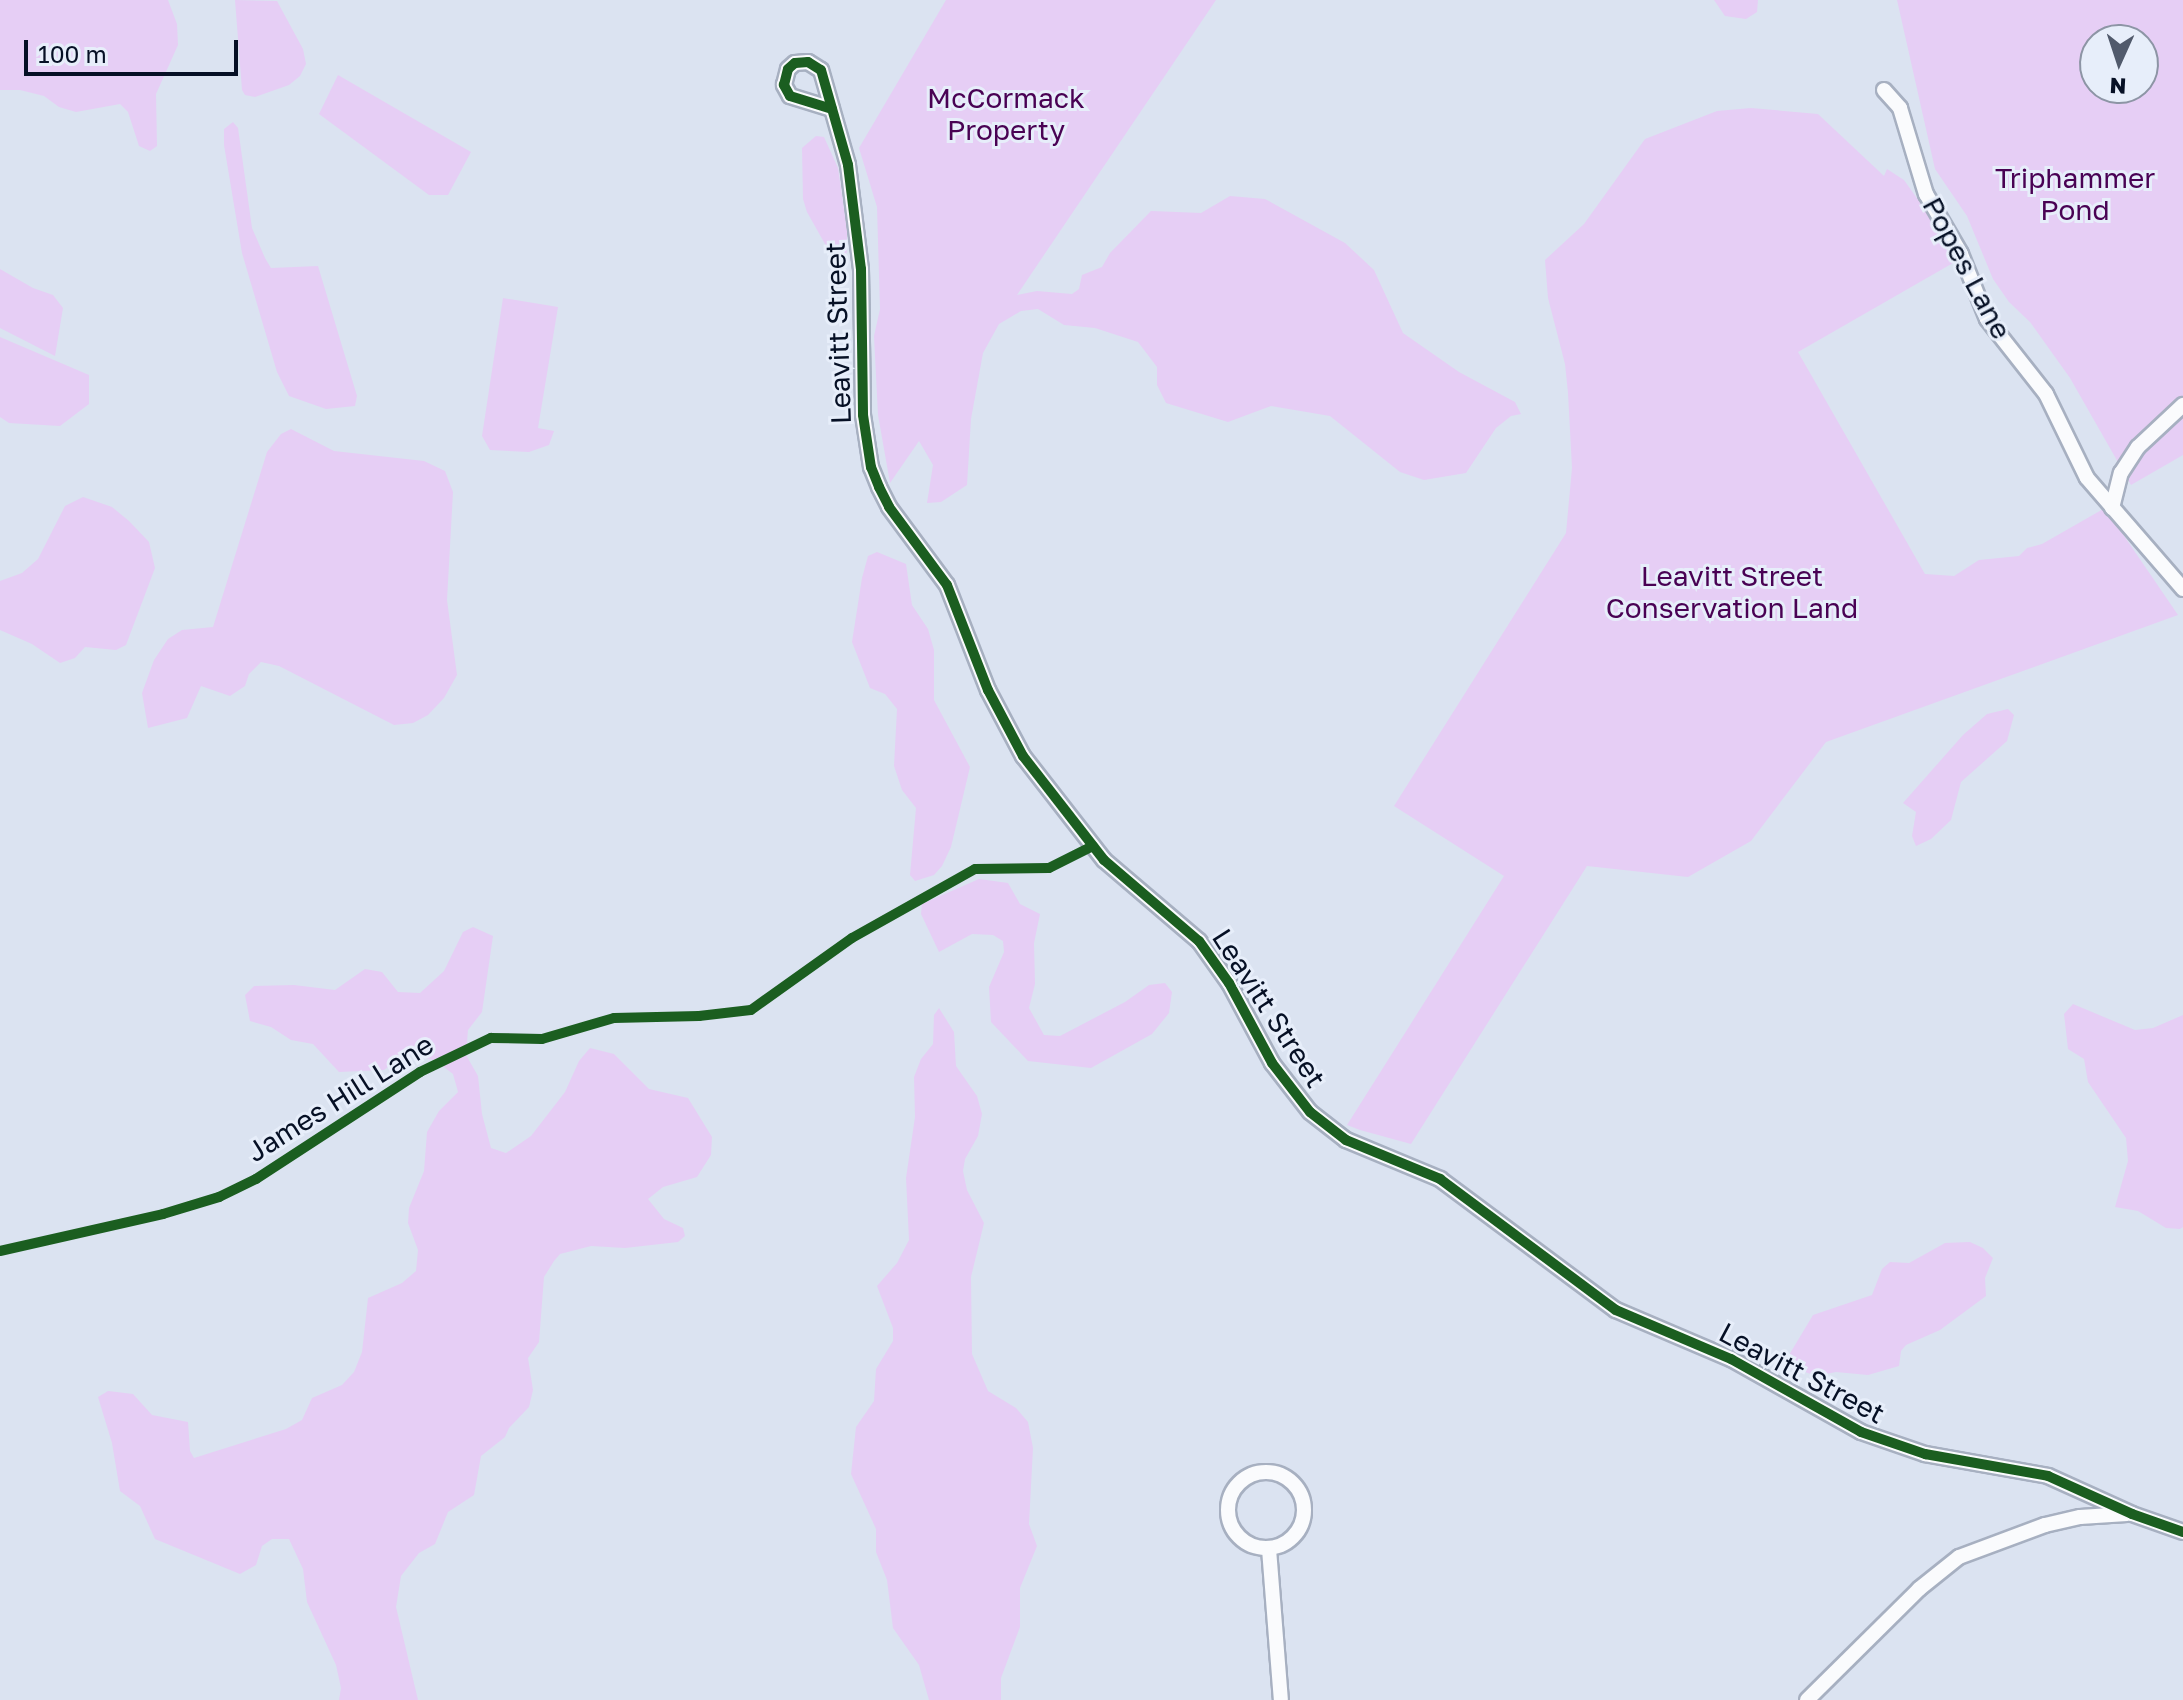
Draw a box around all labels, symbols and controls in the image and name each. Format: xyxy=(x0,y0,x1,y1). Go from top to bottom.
scale bar xyxy=(28,24,242,74)
north arrow xyxy=(2079,24,2159,104)
text: 100 m xyxy=(38,39,107,68)
text: N xyxy=(2109,73,2127,100)
park label: McCormack Property xyxy=(927,81,1085,147)
park label: Triphammer Pond xyxy=(1995,161,2155,227)
street label: Popes Lane xyxy=(1916,191,2018,345)
street label: Leavitt Street xyxy=(818,241,858,425)
park label: Leavitt Street Conservation Land xyxy=(1606,559,1858,625)
street label: Leavitt Street xyxy=(1205,922,1333,1094)
street label: James Hill Lane xyxy=(241,1027,439,1169)
street label: Leavitt Street xyxy=(1714,1315,1890,1431)

